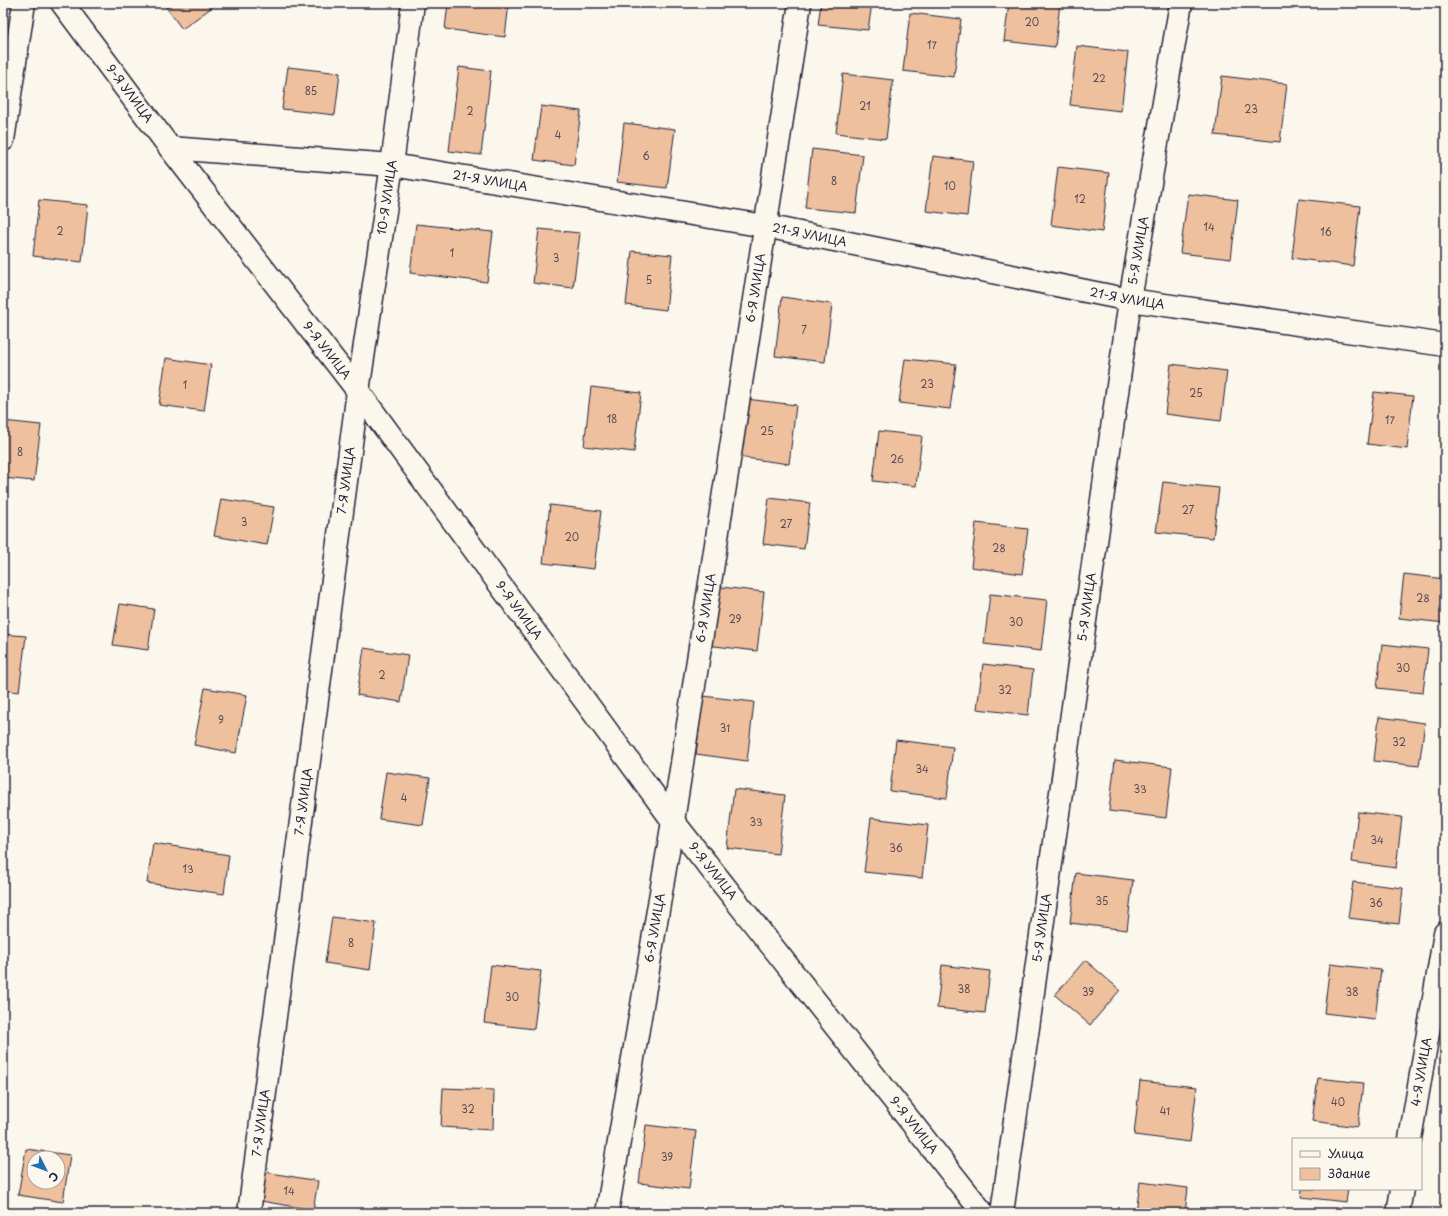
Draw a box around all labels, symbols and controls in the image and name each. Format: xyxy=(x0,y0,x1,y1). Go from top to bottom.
house number: 20 xyxy=(1025,14,1039,29)
house number: 17 xyxy=(927,37,938,52)
street label: 9-Я УЛИЦА xyxy=(103,60,158,126)
house number: 22 xyxy=(1092,70,1106,85)
house number: 85 xyxy=(305,83,317,98)
house number: 21 xyxy=(859,98,871,113)
house number: 23 xyxy=(1244,101,1258,116)
house number: 2 xyxy=(466,103,474,118)
house number: 4 xyxy=(555,127,562,142)
house number: 6 xyxy=(642,148,650,163)
street label: 10-Я УЛИЦА xyxy=(372,158,401,236)
street label: 21-Я УЛИЦА xyxy=(451,165,529,195)
house number: 8 xyxy=(831,173,837,188)
house number: 10 xyxy=(944,178,956,193)
house number: 12 xyxy=(1074,191,1086,206)
street label: 5-Я УЛИЦА xyxy=(1123,215,1152,286)
street label: 21-Я УЛИЦА xyxy=(771,218,849,250)
house number: 14 xyxy=(1203,219,1215,234)
house number: 2 xyxy=(56,223,64,238)
house number: 16 xyxy=(1320,224,1332,239)
house number: 1 xyxy=(450,245,454,260)
house number: 3 xyxy=(553,250,559,265)
street label: 6-Я УЛИЦА xyxy=(740,252,769,324)
house number: 5 xyxy=(646,272,652,287)
street label: 21-Я УЛИЦА xyxy=(1088,282,1166,313)
street label: 9-Я УЛИЦА xyxy=(299,317,356,383)
house number: 7 xyxy=(801,322,807,337)
house number: 23 xyxy=(920,376,934,391)
house number: 1 xyxy=(183,377,187,392)
house number: 25 xyxy=(1189,385,1203,400)
house number: 18 xyxy=(607,411,617,426)
house number: 17 xyxy=(1385,412,1396,427)
house number: 25 xyxy=(760,423,774,438)
house number: 8 xyxy=(17,444,23,459)
street label: 7-Я УЛИЦА xyxy=(332,445,359,515)
house number: 26 xyxy=(890,451,904,466)
house number: 27 xyxy=(1182,502,1195,517)
house number: 3 xyxy=(241,514,247,529)
house number: 27 xyxy=(780,516,793,531)
house number: 20 xyxy=(565,529,579,544)
house number: 28 xyxy=(992,540,1006,555)
street label: 5-Я УЛИЦА xyxy=(1072,571,1100,642)
street label: 6-Я УЛИЦА xyxy=(691,572,719,644)
street label: 9-Я УЛИЦА xyxy=(492,577,547,643)
house number: 28 xyxy=(1416,590,1430,605)
house number: 29 xyxy=(729,611,742,626)
house number: 30 xyxy=(1009,614,1023,629)
house number: 30 xyxy=(1396,660,1410,675)
house number: 2 xyxy=(378,667,386,682)
house number: 32 xyxy=(998,682,1012,697)
house number: 9 xyxy=(218,712,224,727)
house number: 31 xyxy=(720,720,730,735)
house number: 32 xyxy=(1392,734,1406,749)
house number: 34 xyxy=(915,761,929,776)
street label: 7-Я УЛИЦА xyxy=(289,766,316,836)
house number: 33 xyxy=(1133,781,1147,796)
house number: 4 xyxy=(401,790,408,805)
house number: 33 xyxy=(749,814,763,829)
house number: 34 xyxy=(1370,832,1384,847)
street label: 9-Я УЛИЦА xyxy=(685,838,742,903)
house number: 36 xyxy=(889,840,903,855)
house number: 13 xyxy=(182,861,194,876)
street label: 6-Я УЛИЦА xyxy=(639,892,669,964)
street label: 5-Я УЛИЦА xyxy=(1027,892,1055,963)
house number: 35 xyxy=(1096,893,1108,908)
house number: 36 xyxy=(1369,895,1383,910)
house number: 8 xyxy=(348,935,354,950)
house number: 38 xyxy=(958,981,970,996)
house number: 39 xyxy=(1082,984,1094,999)
house number: 38 xyxy=(1346,984,1358,999)
house number: 30 xyxy=(505,989,519,1004)
street label: 4-Я УЛИЦА xyxy=(1406,1036,1435,1108)
street label: 7-Я УЛИЦА xyxy=(247,1088,273,1158)
street label: 9-Я УЛИЦА xyxy=(886,1092,943,1157)
house number: 40 xyxy=(1331,1094,1345,1109)
house number: 32 xyxy=(461,1101,475,1116)
house number: 41 xyxy=(1160,1103,1170,1118)
legend xyxy=(1292,1138,1422,1190)
text: Улица xyxy=(1328,1144,1364,1162)
house number: 39 xyxy=(661,1149,673,1164)
north arrow xyxy=(26,1150,66,1190)
text: Здание xyxy=(1328,1164,1370,1182)
text: С xyxy=(45,1168,63,1186)
house number: 14 xyxy=(283,1183,295,1198)

